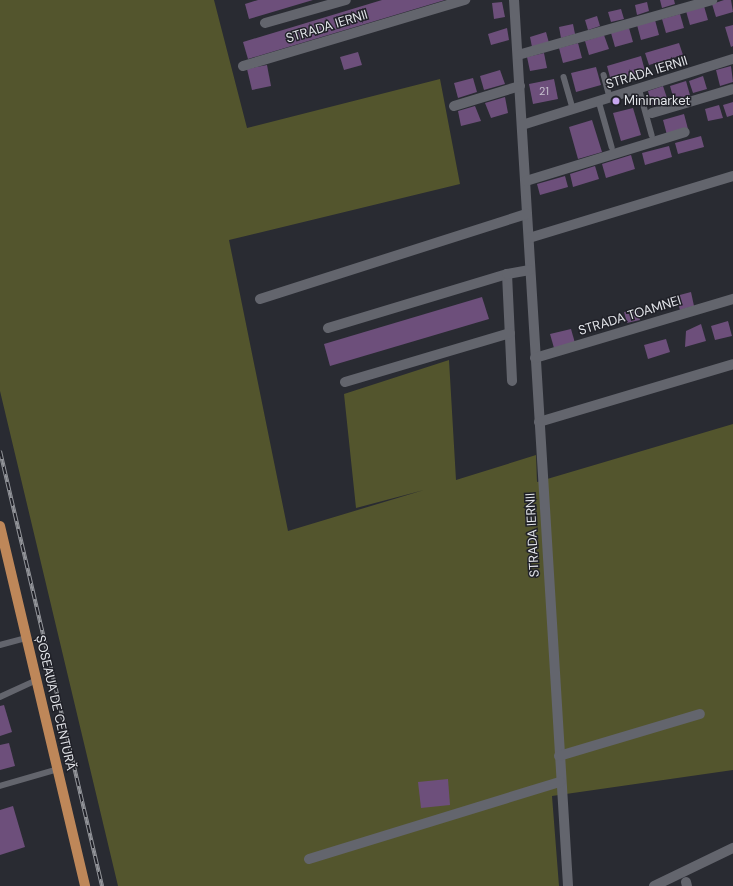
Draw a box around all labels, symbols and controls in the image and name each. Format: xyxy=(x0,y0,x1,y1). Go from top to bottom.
street label: STRADA IERNII xyxy=(284,7,370,47)
street label: STRADA IERNII xyxy=(604,53,690,93)
house number: 21 xyxy=(539,84,549,98)
place label: Minimarket xyxy=(624,93,690,109)
marker: Minimarket xyxy=(611,96,621,106)
street label: STRADA TOAMNEI xyxy=(577,293,683,339)
street label: STRADA IERNII xyxy=(523,492,543,578)
street label: ȘOSEAUA DE CENTURĂ xyxy=(32,634,78,772)

